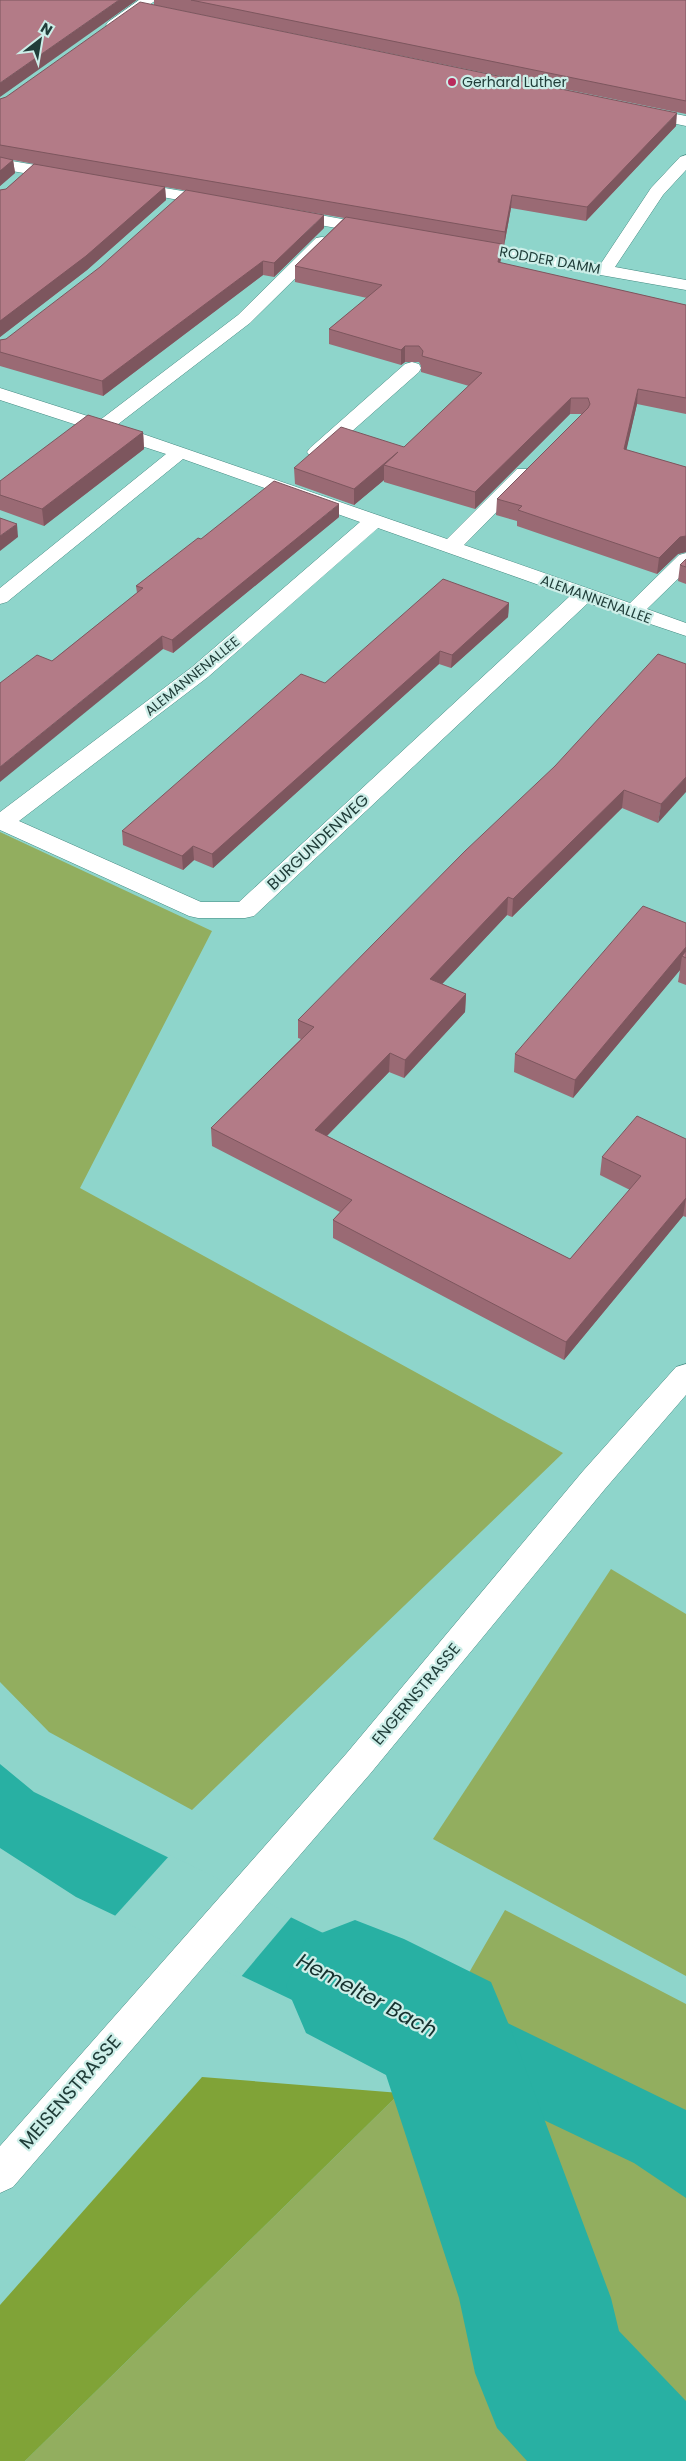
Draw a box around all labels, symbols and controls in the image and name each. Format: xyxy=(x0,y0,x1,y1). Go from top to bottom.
north arrow xyxy=(15,15,65,65)
text: N xyxy=(37,18,56,40)
place label: Gerhard Luther xyxy=(462,72,567,92)
marker: Gerhard Luther xyxy=(446,76,458,88)
street label: RODDER DAMM xyxy=(498,241,602,279)
street label: ALEMANNENALLEE xyxy=(538,570,654,628)
street label: ALEMANNENALLEE xyxy=(140,631,244,721)
street label: BURGUNDENWEG xyxy=(262,789,374,895)
street label: ENGERNSTRASSE xyxy=(366,1638,466,1750)
water label: Hemelter Bach xyxy=(292,1946,442,2044)
street label: MEISENSTRASSE xyxy=(13,2029,127,2155)

